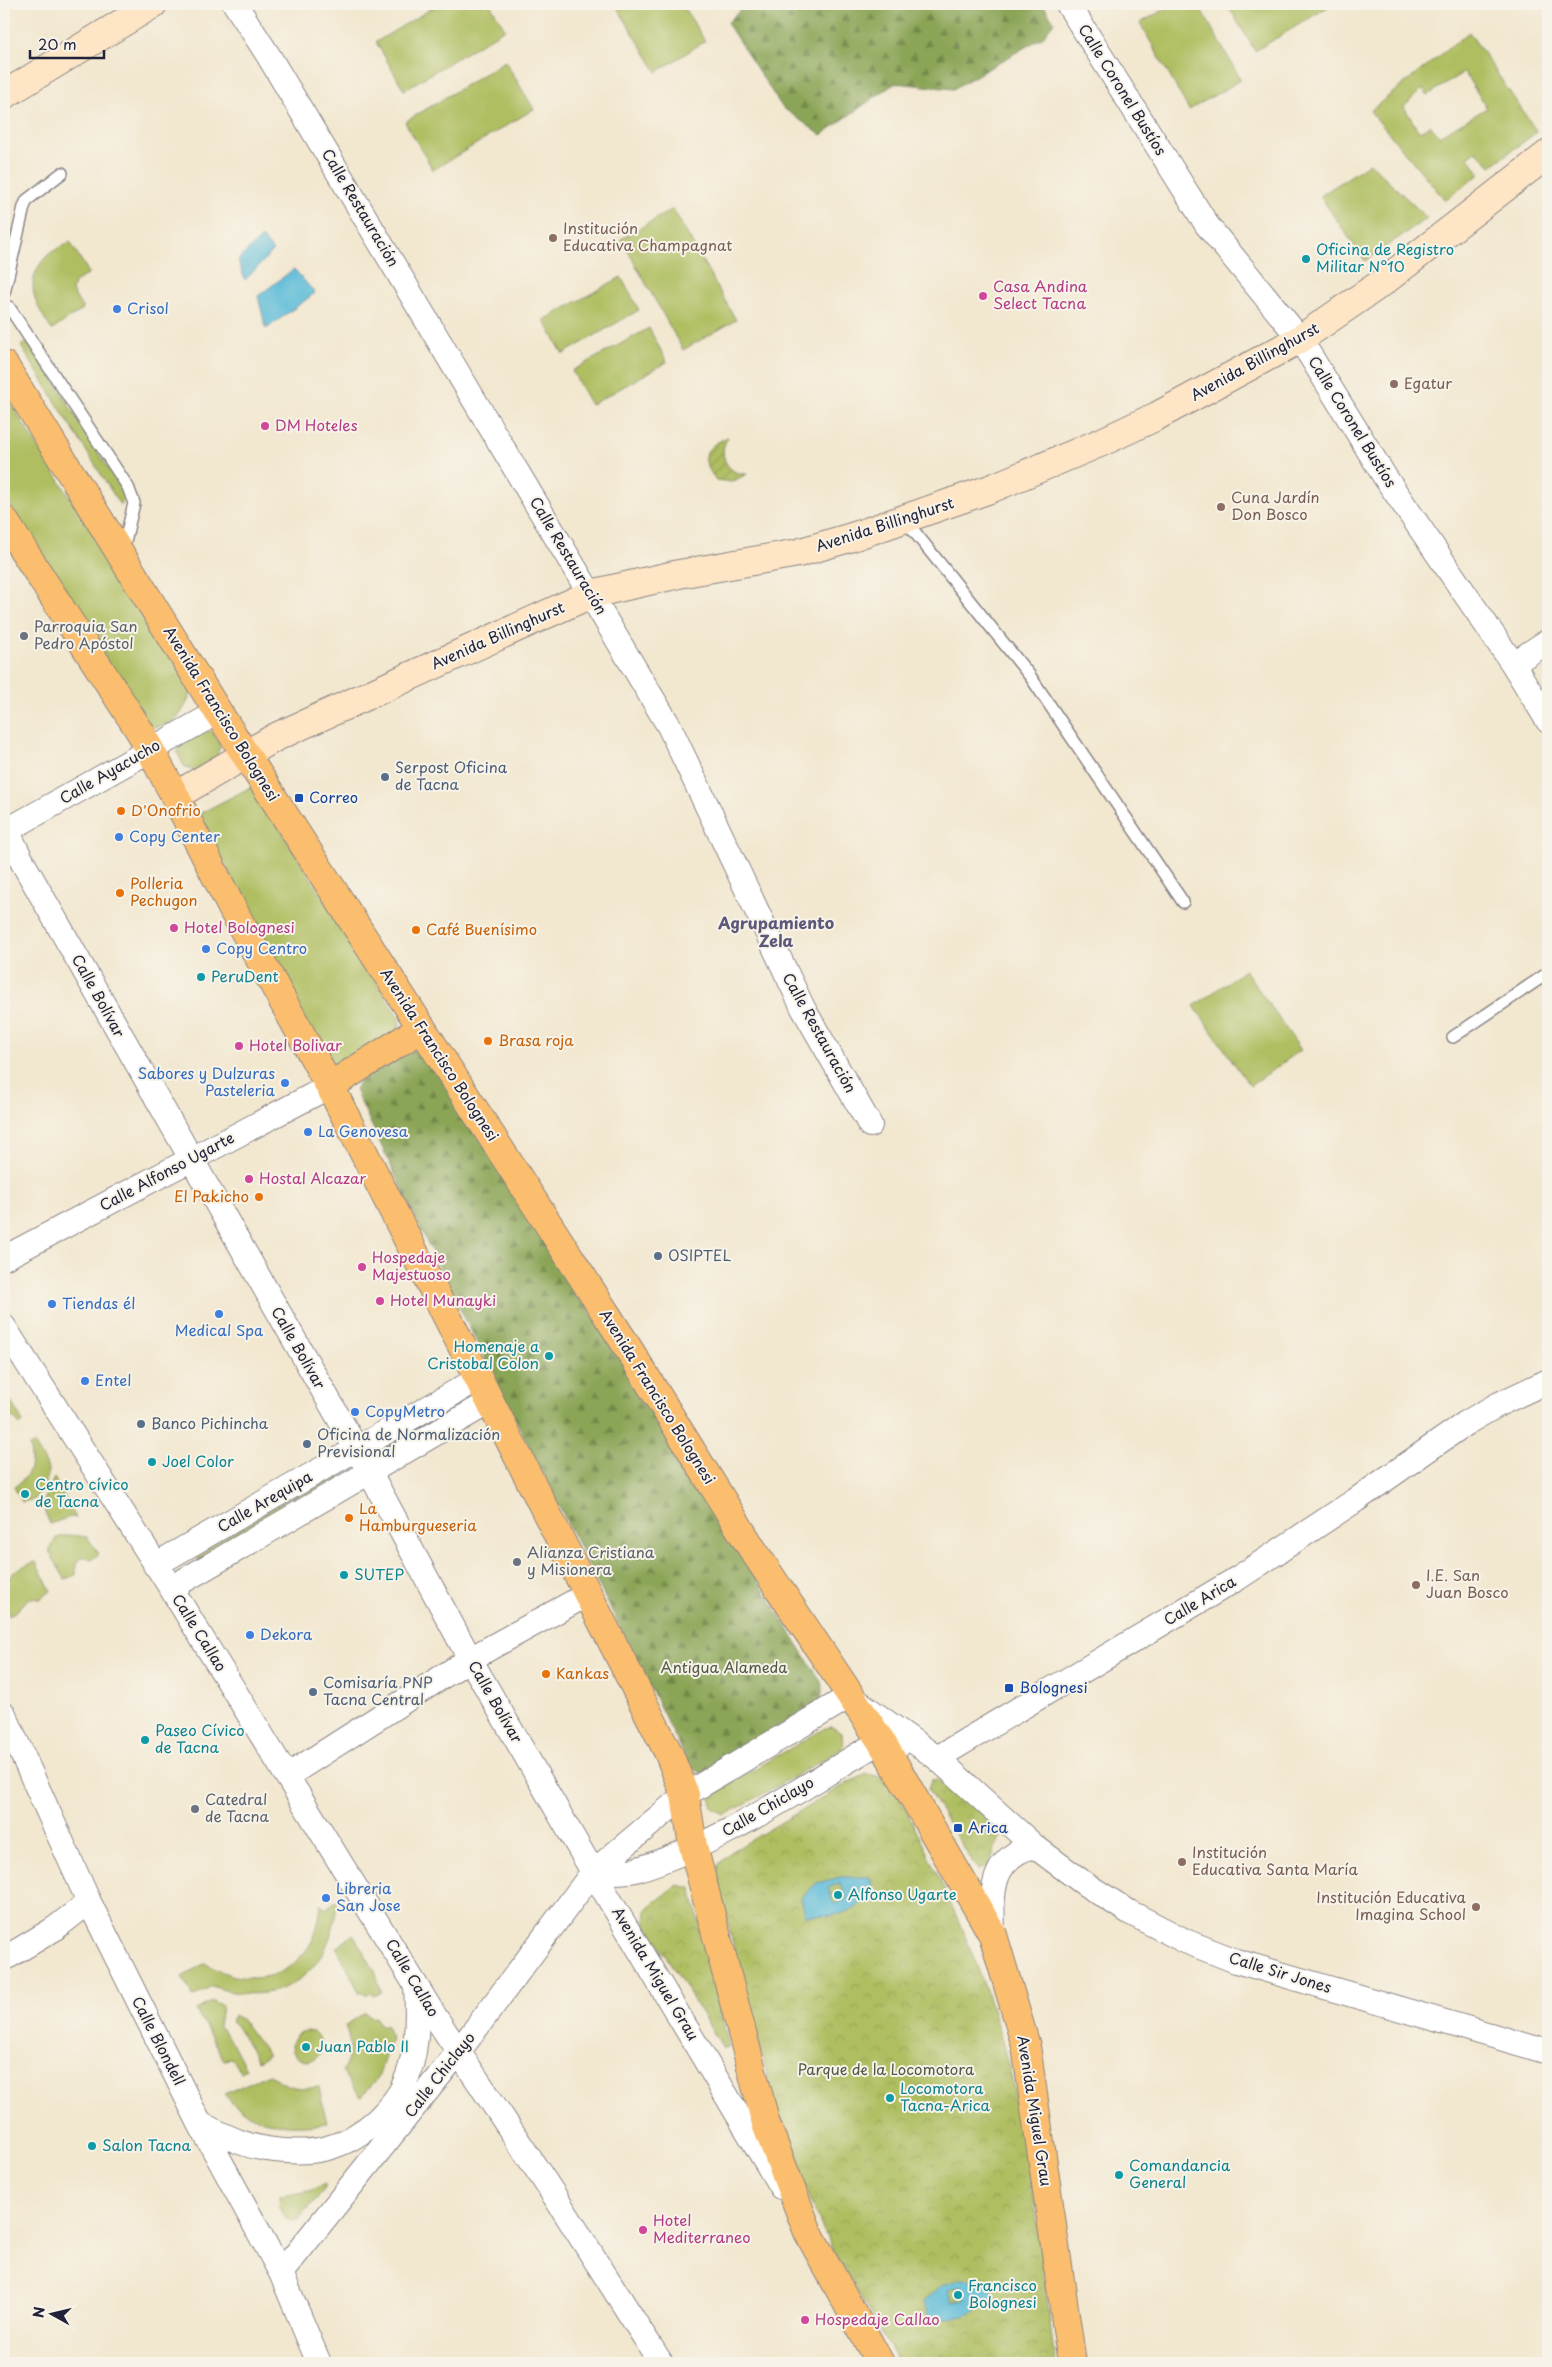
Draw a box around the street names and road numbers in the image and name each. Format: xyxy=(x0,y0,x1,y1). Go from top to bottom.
street label: Calle Coronel Bustíos xyxy=(1073,19,1173,160)
street label: Calle Restauración xyxy=(317,144,406,271)
street label: Avenida Billinghurst xyxy=(1186,316,1323,406)
street label: Calle Coronel Bustíos xyxy=(1303,351,1403,492)
street label: Avenida Billinghurst xyxy=(813,490,957,557)
street label: Calle Restauración xyxy=(525,492,614,619)
street label: Avenida Billinghurst xyxy=(427,595,568,674)
street label: Avenida Francisco Bolognesi xyxy=(159,621,286,805)
street label: Calle Ayacucho xyxy=(55,733,164,809)
street label: Calle Bolívar xyxy=(67,950,132,1041)
street label: Avenida Francisco Bolognesi xyxy=(375,963,505,1145)
street label: Calle Restauración xyxy=(778,968,863,1096)
street label: Calle Alfonso Ugarte xyxy=(95,1125,238,1216)
street label: Calle Bolívar xyxy=(266,1302,332,1393)
street label: Avenida Francisco Bolognesi xyxy=(595,1304,722,1488)
street label: Calle Arequipa xyxy=(212,1464,316,1537)
street label: Calle Arica xyxy=(1159,1569,1240,1630)
street label: Calle Callao xyxy=(167,1589,233,1675)
street label: Calle Bolívar xyxy=(463,1656,529,1747)
street label: Calle Chiclayo xyxy=(717,1770,818,1841)
street label: Avenida Miguel Grau xyxy=(607,1902,705,2044)
street label: Calle Callao xyxy=(381,1934,446,2021)
street label: Calle Sir Jones xyxy=(1226,1945,1335,1998)
street label: Calle Blondell xyxy=(127,1992,192,2089)
street label: Calle Chiclayo xyxy=(398,2026,480,2122)
street label: Avenida Miguel Grau xyxy=(1012,2034,1059,2188)

